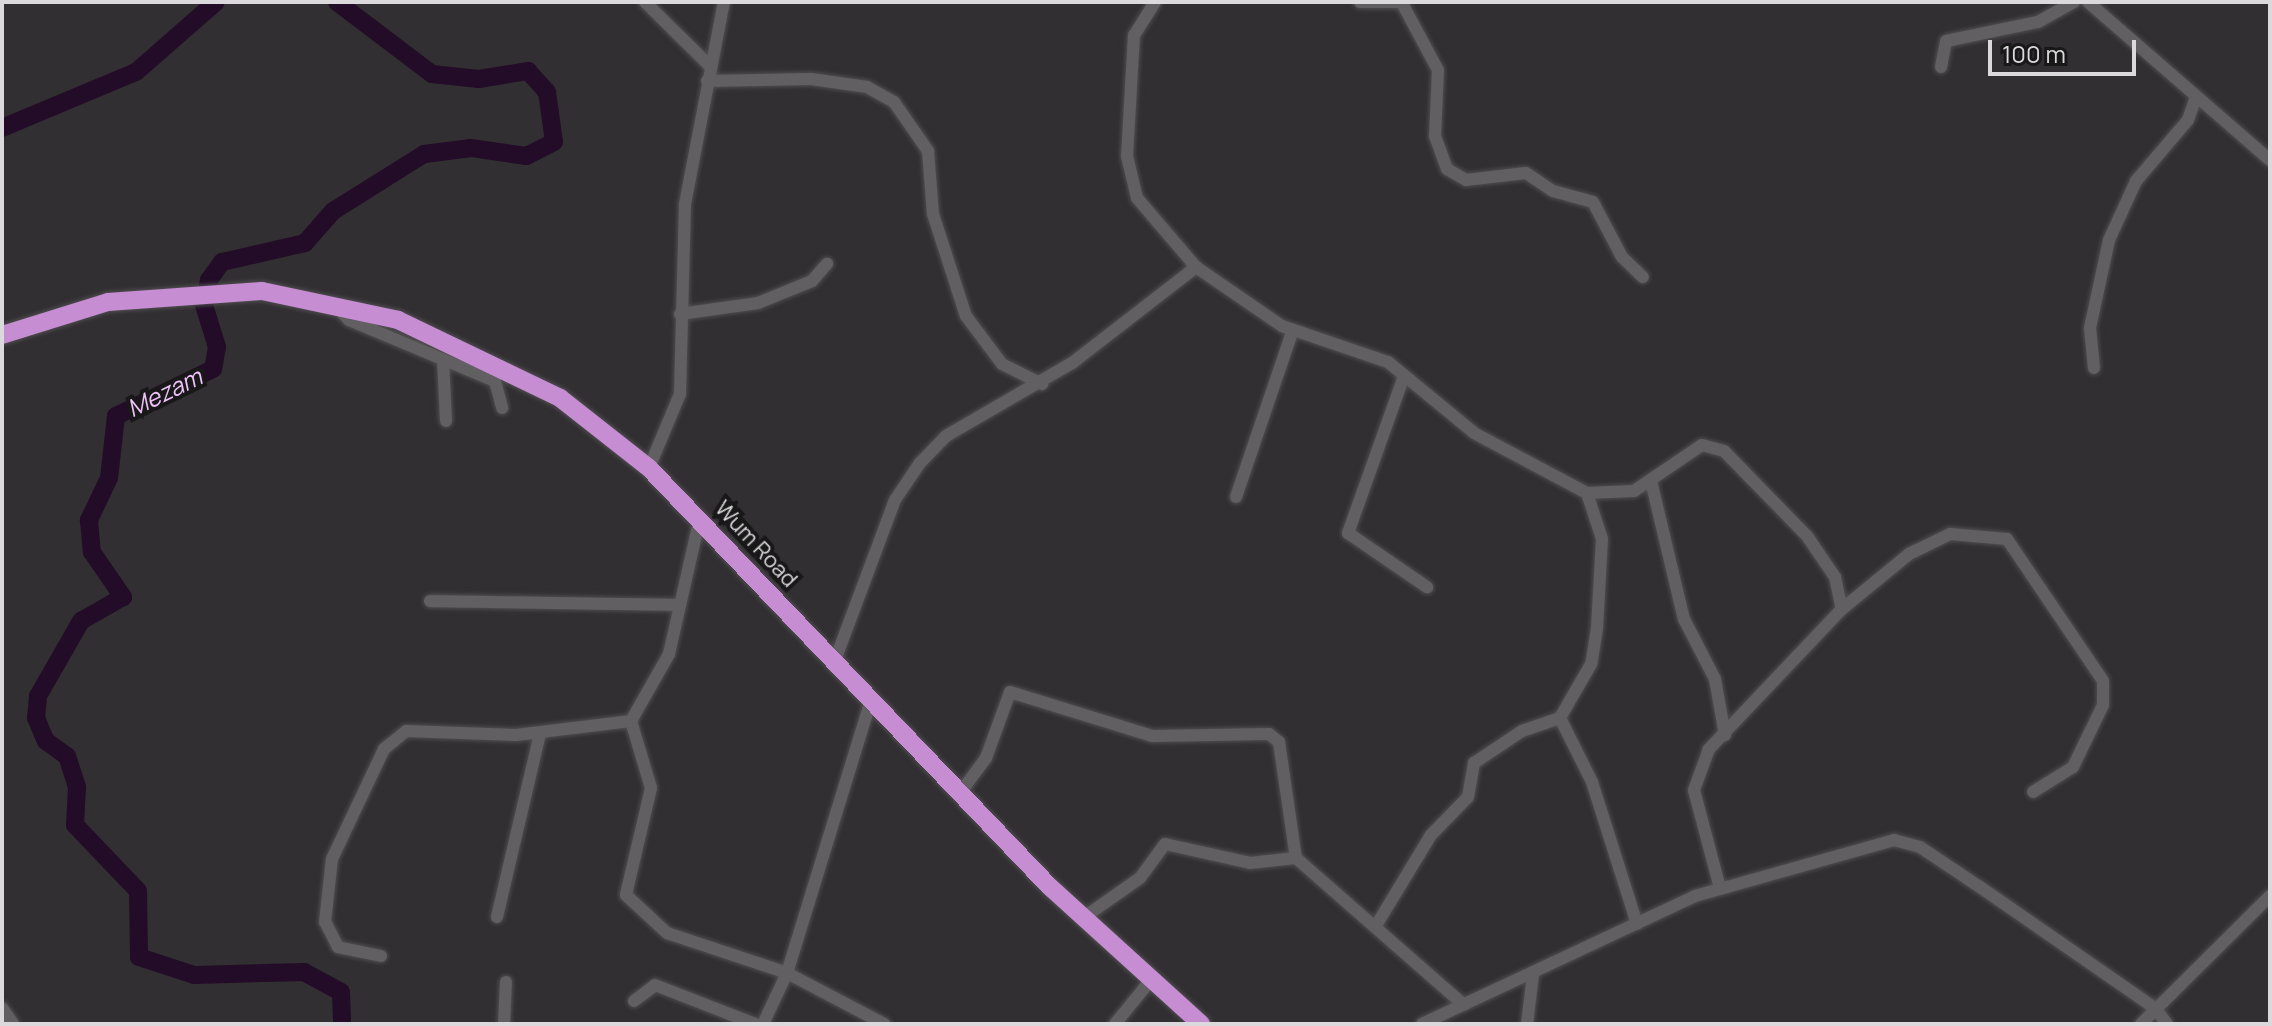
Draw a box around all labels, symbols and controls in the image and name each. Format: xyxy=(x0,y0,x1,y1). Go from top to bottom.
scale bar xyxy=(1992,24,2140,74)
text: 100 m xyxy=(2002,37,2066,70)
water label: Mezam xyxy=(122,362,206,422)
street label: Wum Road xyxy=(709,495,803,593)

